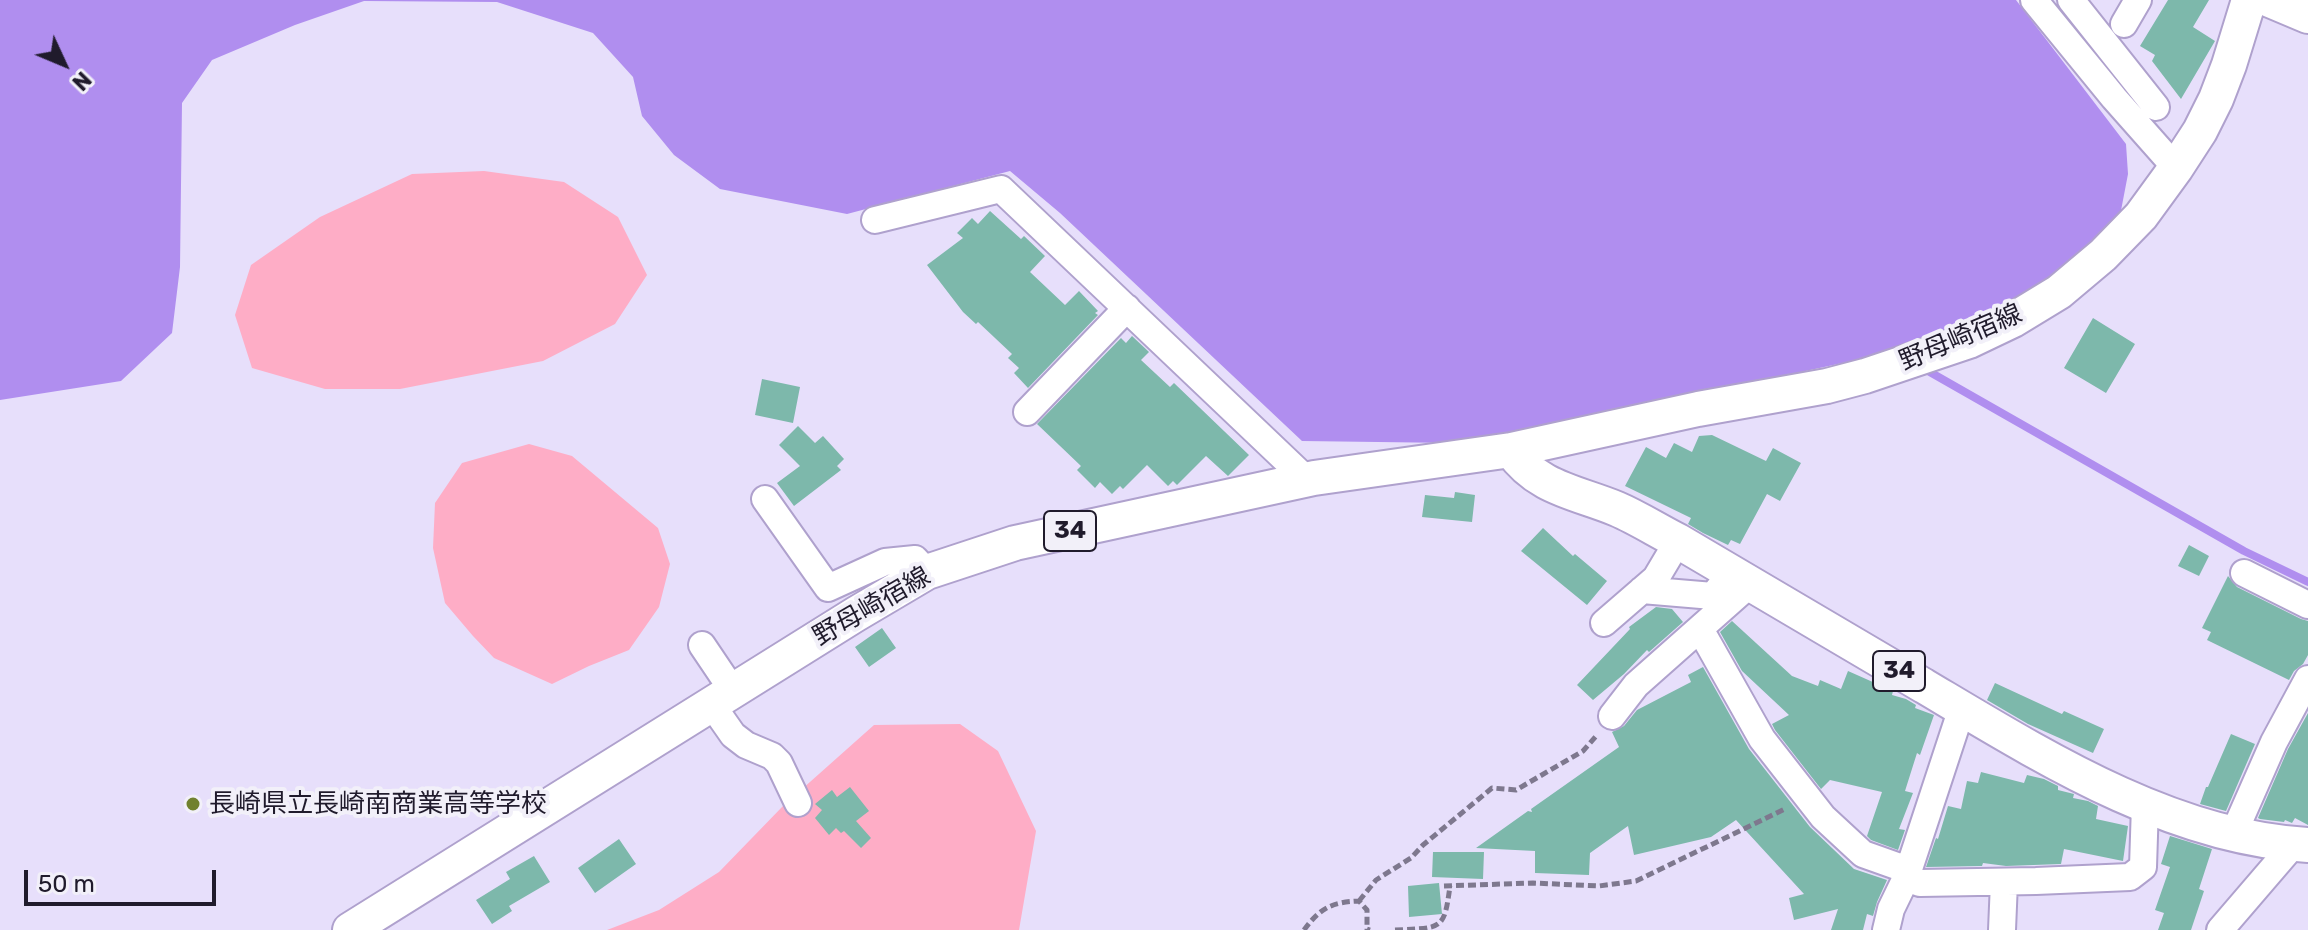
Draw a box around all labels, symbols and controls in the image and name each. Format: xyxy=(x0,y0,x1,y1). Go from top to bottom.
north arrow xyxy=(24,24,104,104)
text: N xyxy=(66,66,97,96)
street label: 野母崎宿線 xyxy=(1895,298,2027,378)
road number: 34 xyxy=(1044,511,1096,551)
street label: 野母崎宿線 xyxy=(808,561,936,653)
road number: 34 xyxy=(1873,651,1925,691)
place label: 長崎県立長崎南商業高等学校 xyxy=(209,788,547,820)
marker: 長崎県立長崎南商業高等学校 xyxy=(184,795,202,813)
scale bar xyxy=(28,854,220,904)
text: 50 m xyxy=(38,870,95,898)

